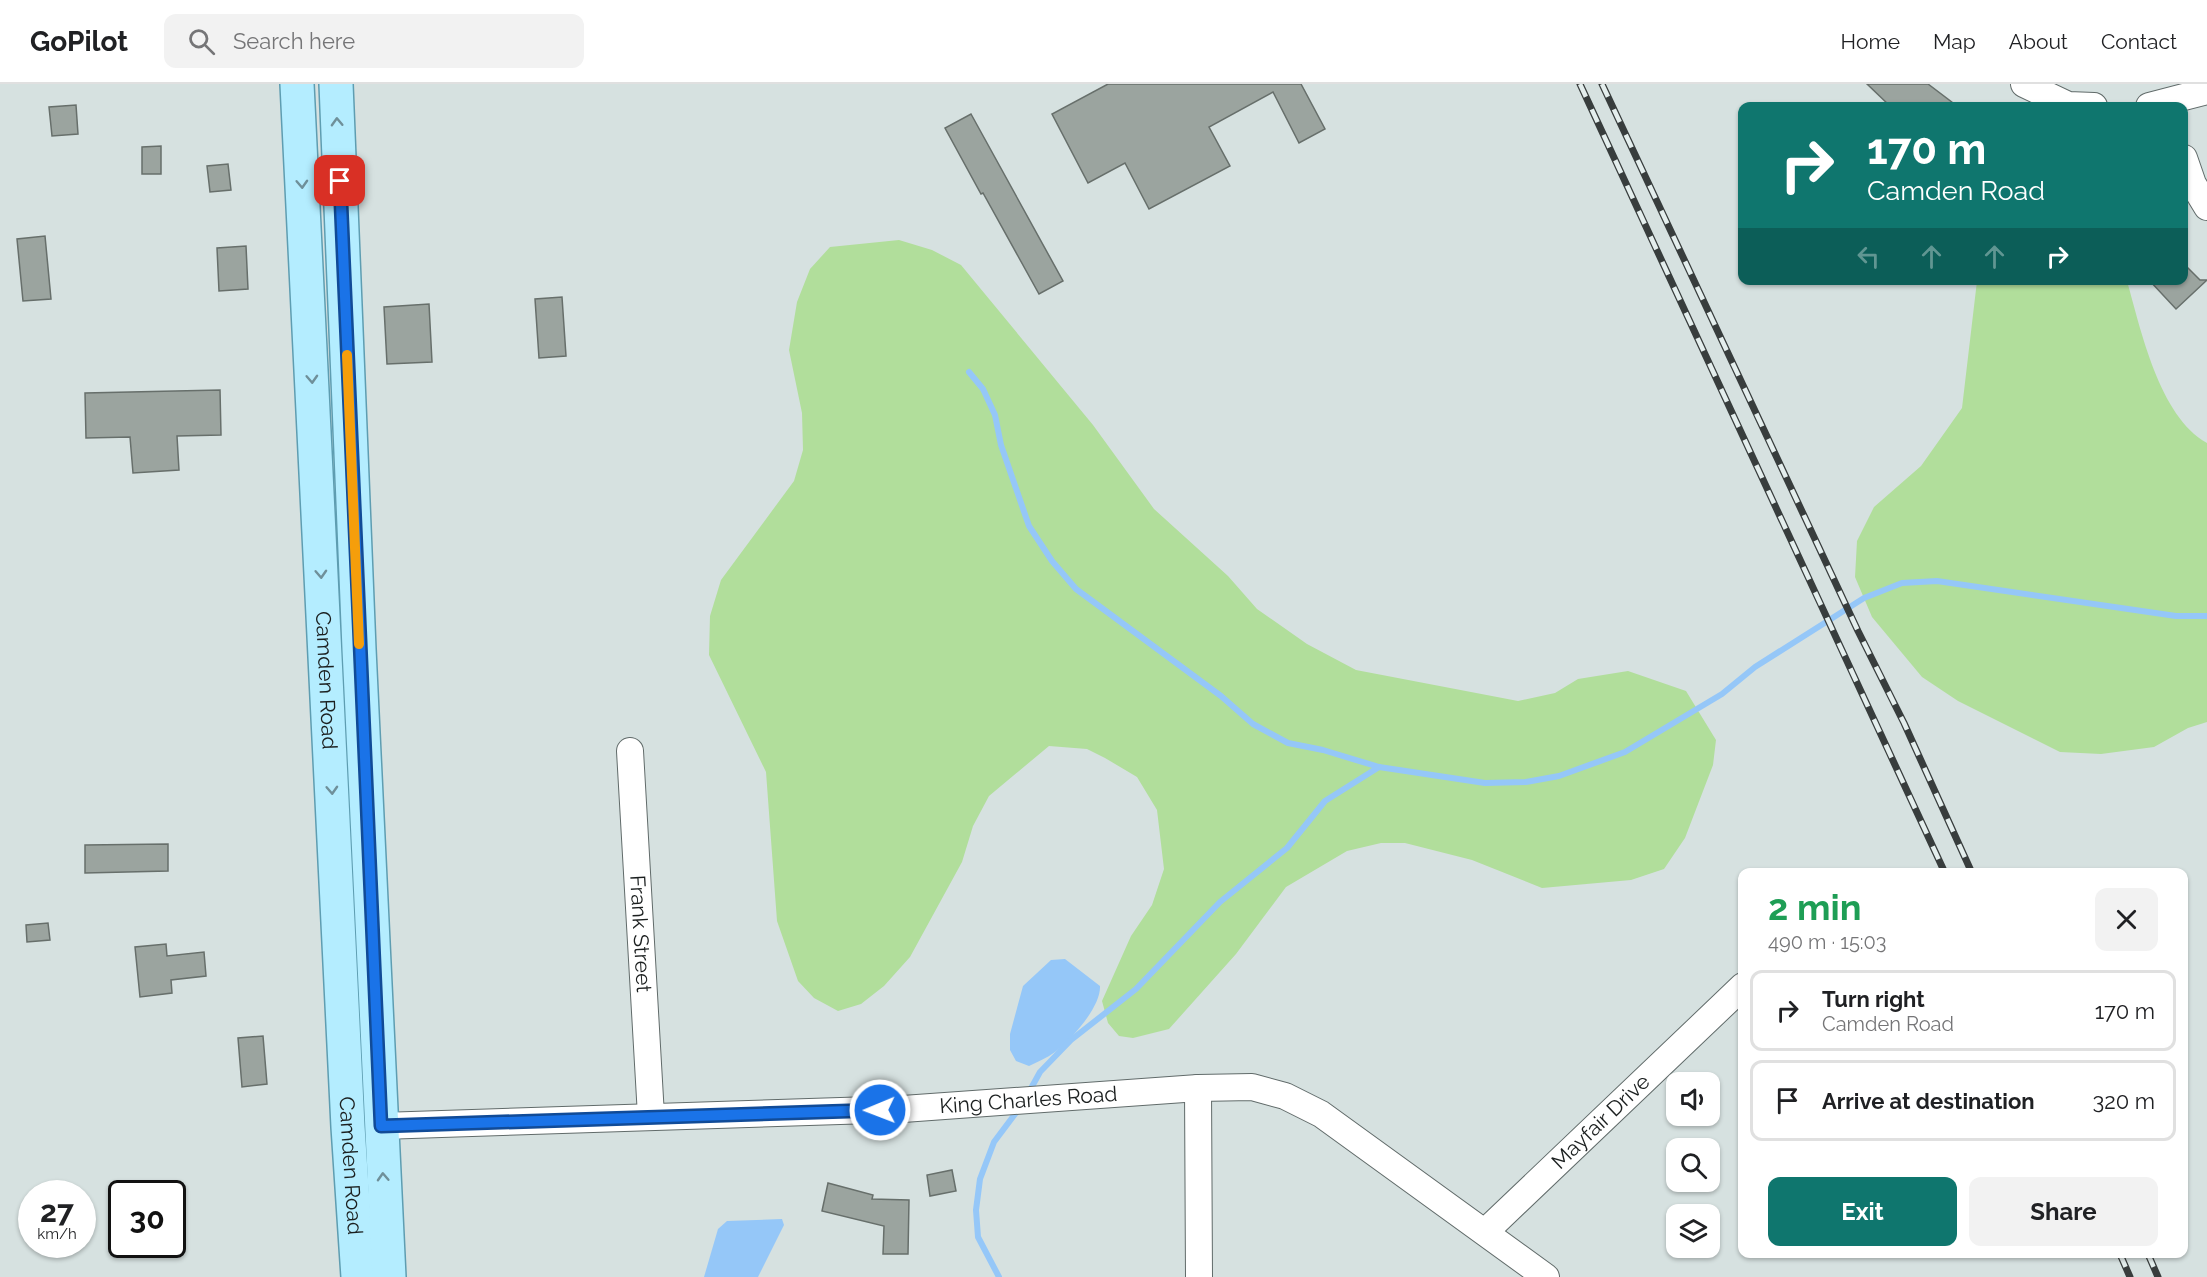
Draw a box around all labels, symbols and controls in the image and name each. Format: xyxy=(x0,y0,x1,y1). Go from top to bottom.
search box xyxy=(164,14,584,68)
text: GoPilot xyxy=(30,25,128,58)
icon: search xyxy=(185,25,218,58)
text: Search here xyxy=(233,28,355,54)
text: Home xyxy=(1841,29,1900,54)
text: Map xyxy=(1933,29,1976,54)
text: About xyxy=(2009,29,2068,54)
text: Contact xyxy=(2101,29,2177,54)
one-way arrow xyxy=(331,117,344,126)
text: 170 m xyxy=(1867,125,1986,174)
icon: right xyxy=(1768,126,1846,204)
pin xyxy=(314,155,365,206)
icon: arrive xyxy=(323,164,356,197)
text: Camden Road xyxy=(1867,175,2045,206)
one-way arrow xyxy=(296,180,309,189)
icon: left xyxy=(1852,240,1885,273)
icon: ahead xyxy=(1915,240,1948,273)
icon: ahead xyxy=(1978,240,2011,273)
icon: right xyxy=(2041,240,2074,273)
one-way arrow xyxy=(305,375,318,384)
one-way arrow xyxy=(315,569,328,578)
street label: Camden Road xyxy=(311,610,343,750)
one-way arrow xyxy=(325,785,338,794)
street label: Frank Street xyxy=(625,874,657,993)
text: 2 min xyxy=(1768,886,1861,928)
button: close xyxy=(2095,888,2158,951)
text: 490 m · 15:03 xyxy=(1768,930,1886,954)
text: Turn right xyxy=(1822,986,1925,1012)
icon: right xyxy=(1771,994,1804,1027)
text: 170 m xyxy=(2095,998,2155,1024)
text: Camden Road xyxy=(1822,1012,1954,1036)
street label: Mayfair Drive xyxy=(1546,1069,1655,1174)
map controls xyxy=(1666,1072,1720,1258)
button: sound xyxy=(1666,1072,1720,1126)
position arrow xyxy=(848,1078,912,1142)
street label: King Charles Road xyxy=(939,1081,1118,1118)
icon: arrive xyxy=(1771,1084,1804,1117)
text: Arrive at destination xyxy=(1822,1088,2035,1114)
text: 320 m xyxy=(2092,1088,2155,1114)
street label: Camden Road xyxy=(335,1096,368,1236)
button: search xyxy=(1666,1138,1720,1192)
one-way arrow xyxy=(377,1172,390,1181)
button: Exit xyxy=(1768,1177,1957,1246)
button: Share xyxy=(1969,1177,2158,1246)
speed limit sign: 30 xyxy=(108,1180,186,1258)
text: 27 xyxy=(40,1194,74,1229)
button: layers xyxy=(1666,1204,1720,1258)
text: km/h xyxy=(37,1225,77,1243)

